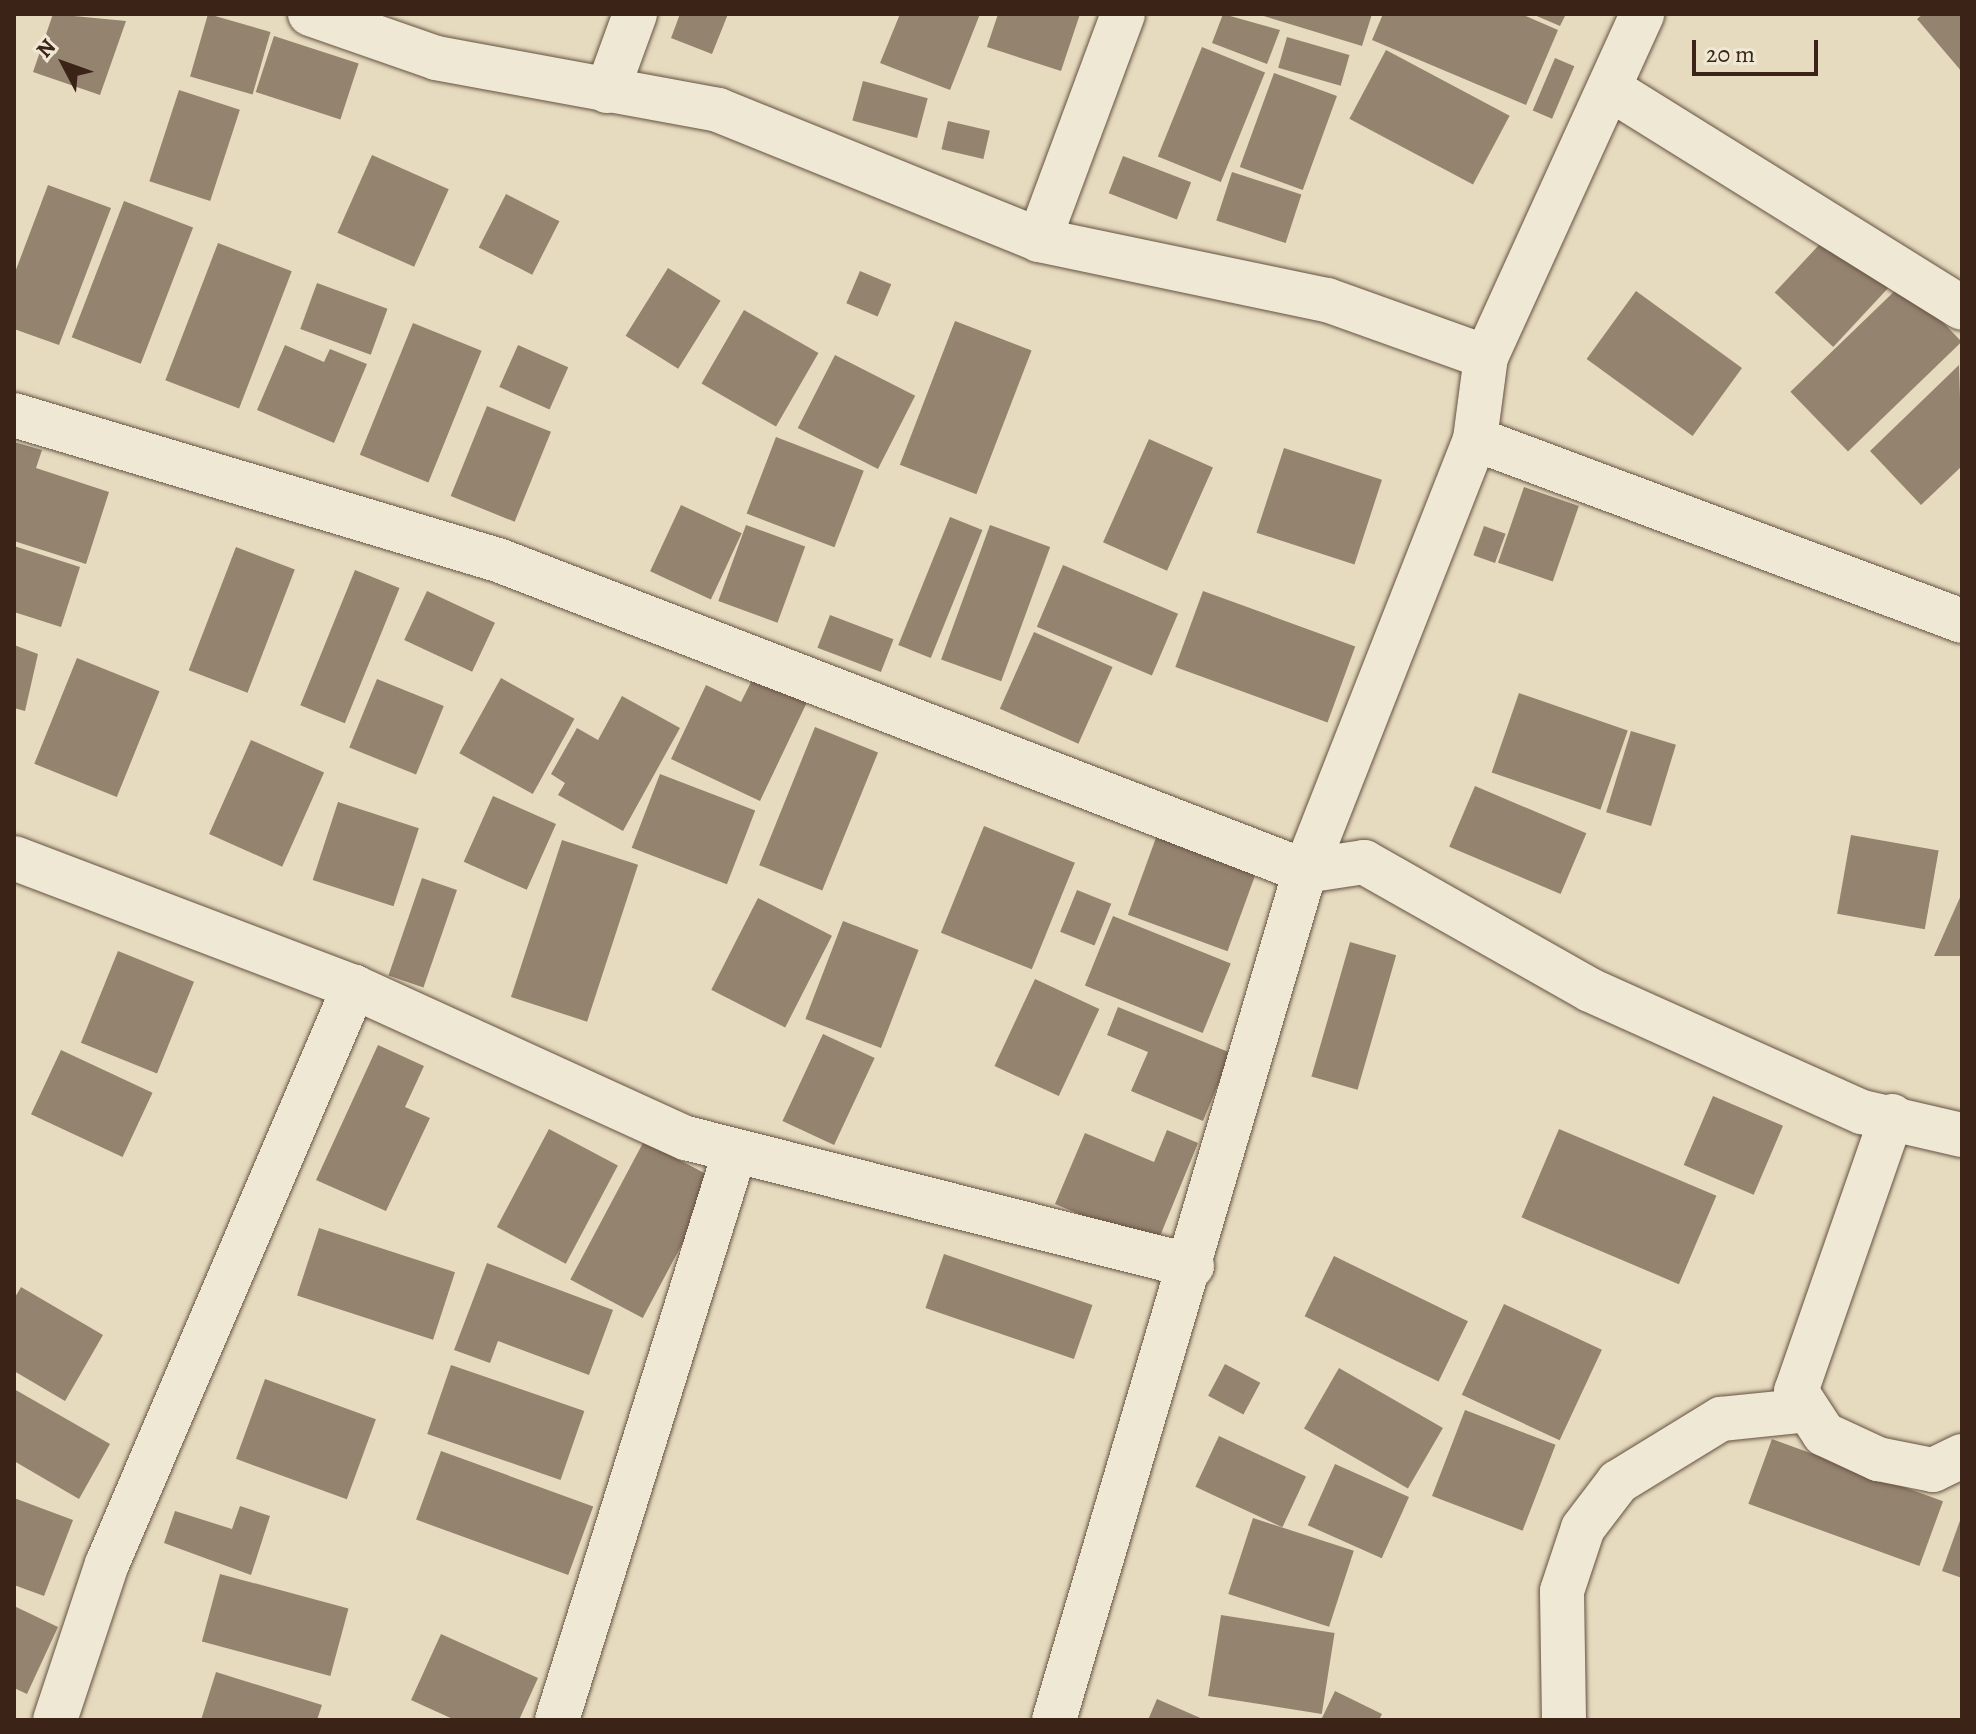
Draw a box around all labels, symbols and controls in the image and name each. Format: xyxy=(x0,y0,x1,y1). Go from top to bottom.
north arrow xyxy=(24,24,104,104)
scale bar xyxy=(1696,24,1822,74)
text: N xyxy=(29,32,62,64)
text: 20 m xyxy=(1706,38,1755,70)

